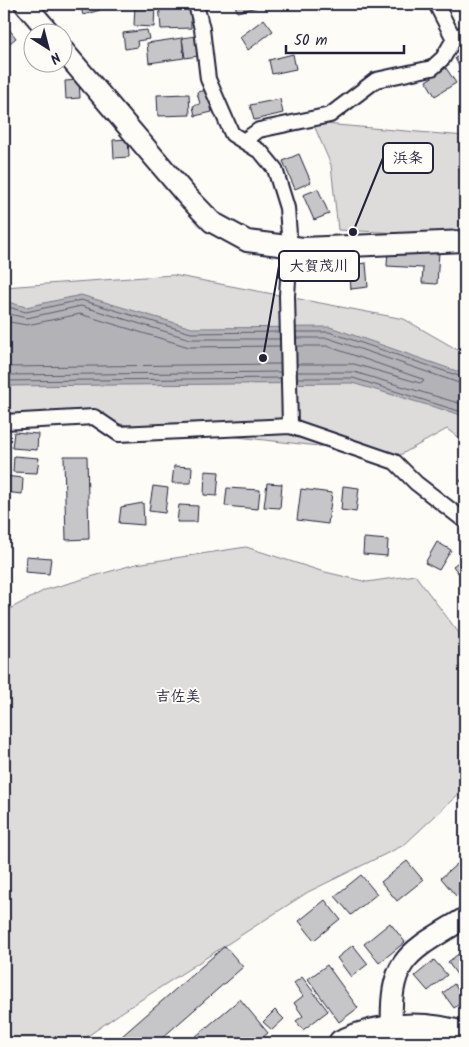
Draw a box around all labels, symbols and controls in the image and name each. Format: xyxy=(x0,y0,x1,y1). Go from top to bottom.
north arrow xyxy=(22,22,72,72)
scale bar xyxy=(286,22,404,54)
text: 50 m xyxy=(294,29,328,53)
text: N xyxy=(45,46,65,69)
callout: 浜条 xyxy=(383,143,433,173)
text: 浜条 xyxy=(393,147,423,171)
callout: 大賀茂川 xyxy=(279,251,359,281)
text: 大賀茂川 xyxy=(289,255,349,279)
district label: 吉佐美 xyxy=(155,685,201,709)

